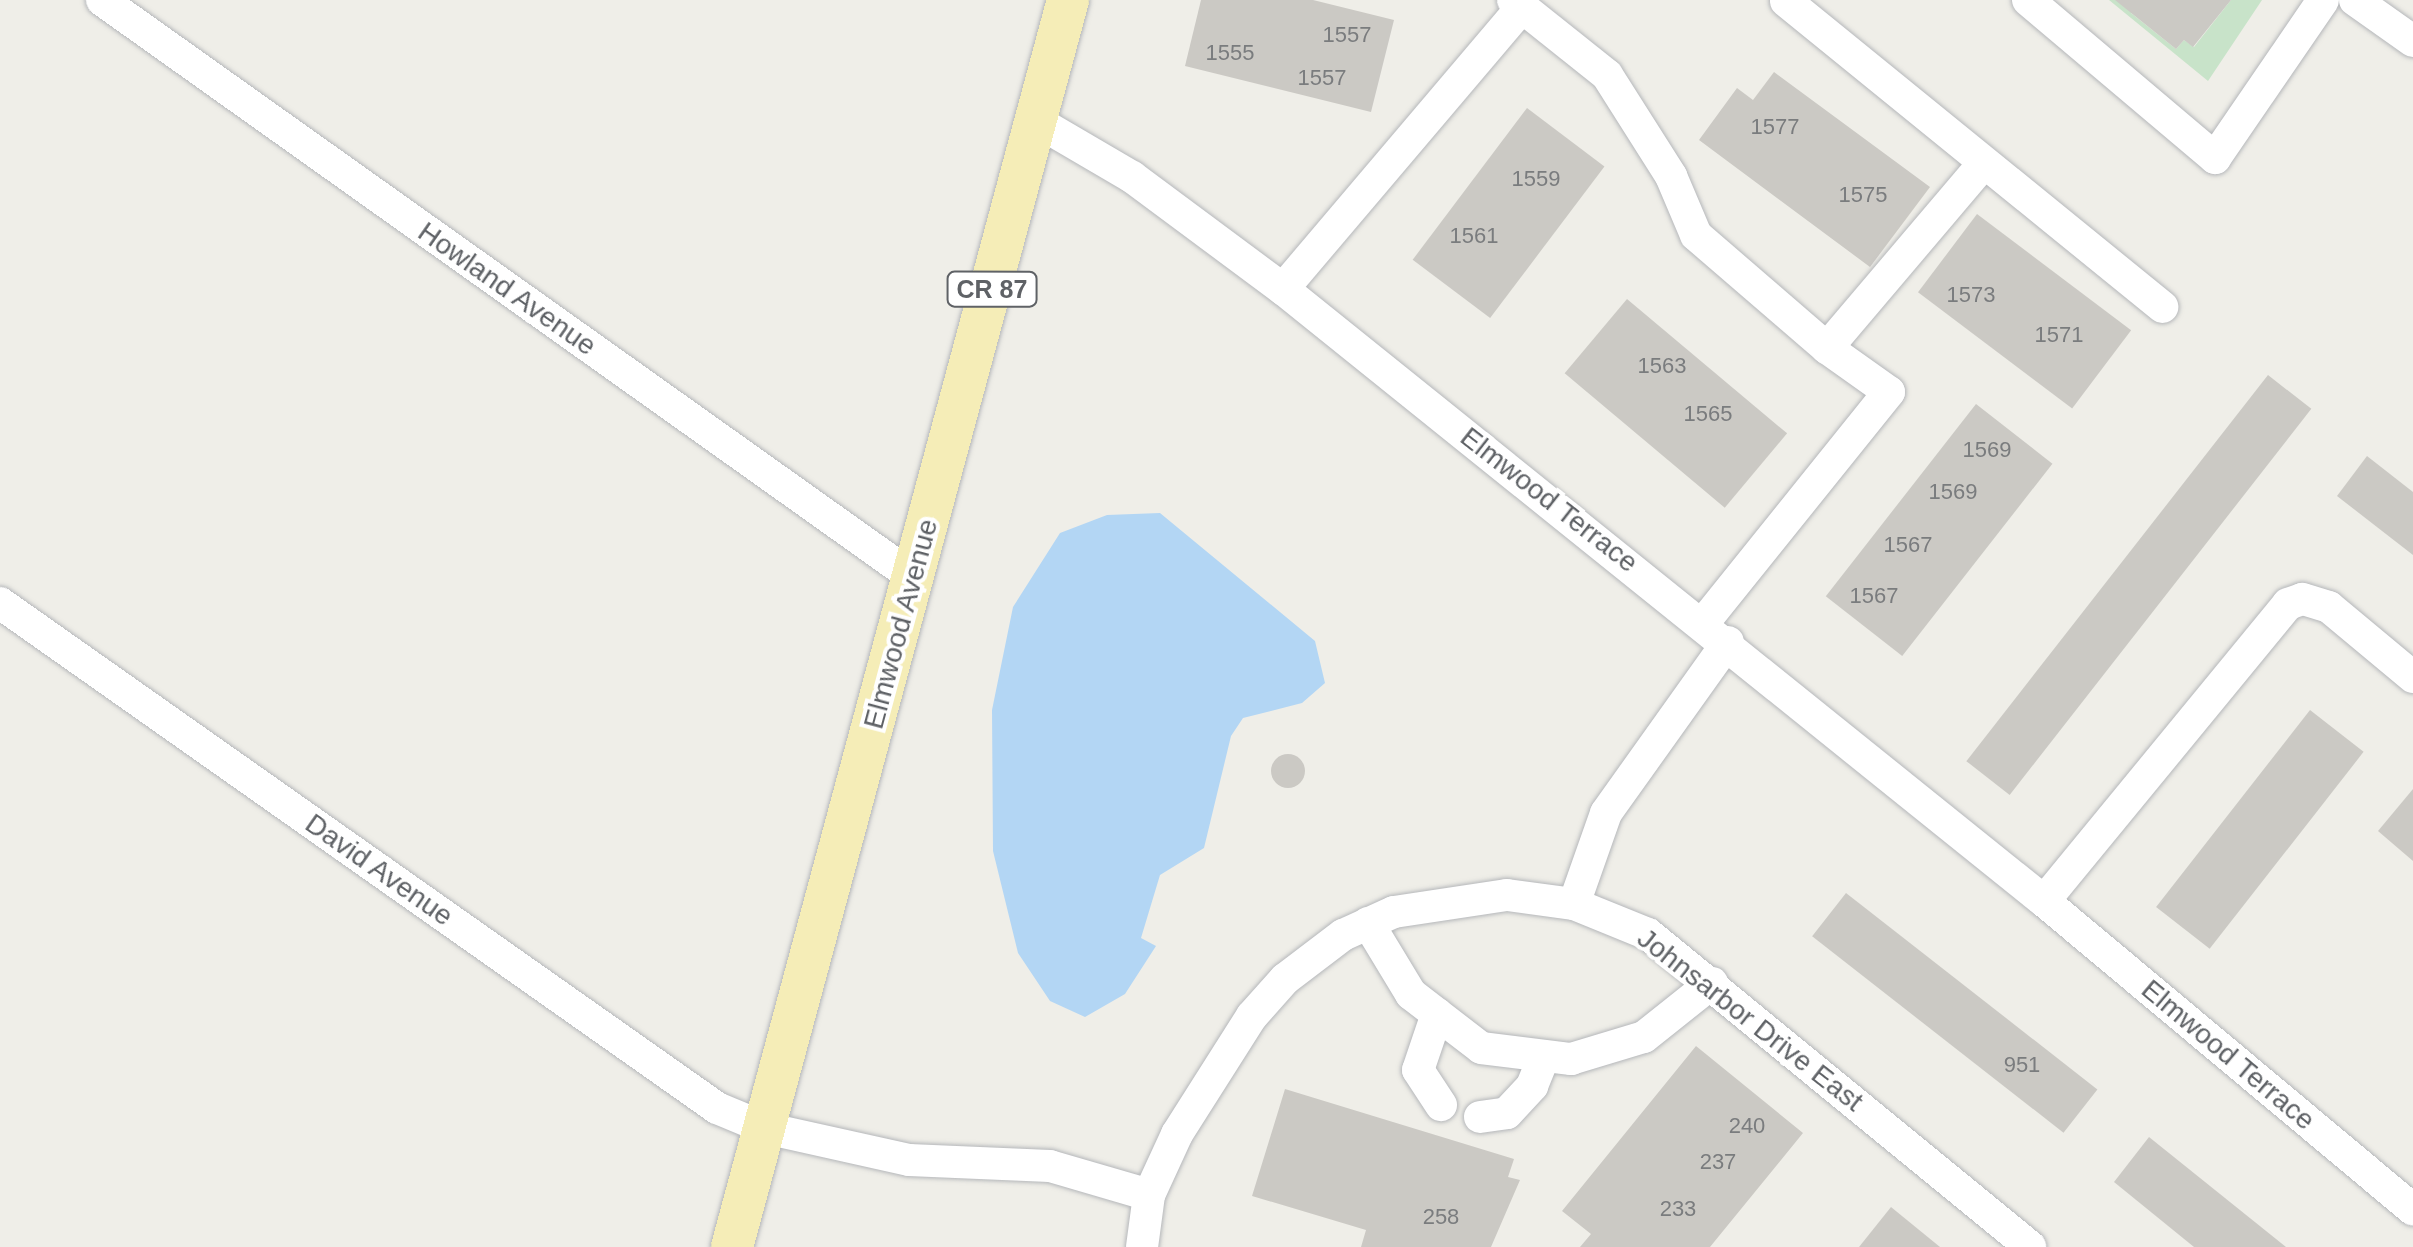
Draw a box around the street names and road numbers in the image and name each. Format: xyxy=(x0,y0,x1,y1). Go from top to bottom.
street label: Howland Avenue xyxy=(411,215,603,363)
road number: CR 87 xyxy=(944,269,1040,309)
street label: Elmwood Terrace xyxy=(1453,420,1645,580)
street label: Elmwood Avenue xyxy=(857,515,945,733)
street label: David Avenue xyxy=(298,806,460,934)
street label: Johnsarbor Drive East xyxy=(1631,921,1869,1119)
street label: Elmwood Terrace xyxy=(2134,973,2322,1137)

